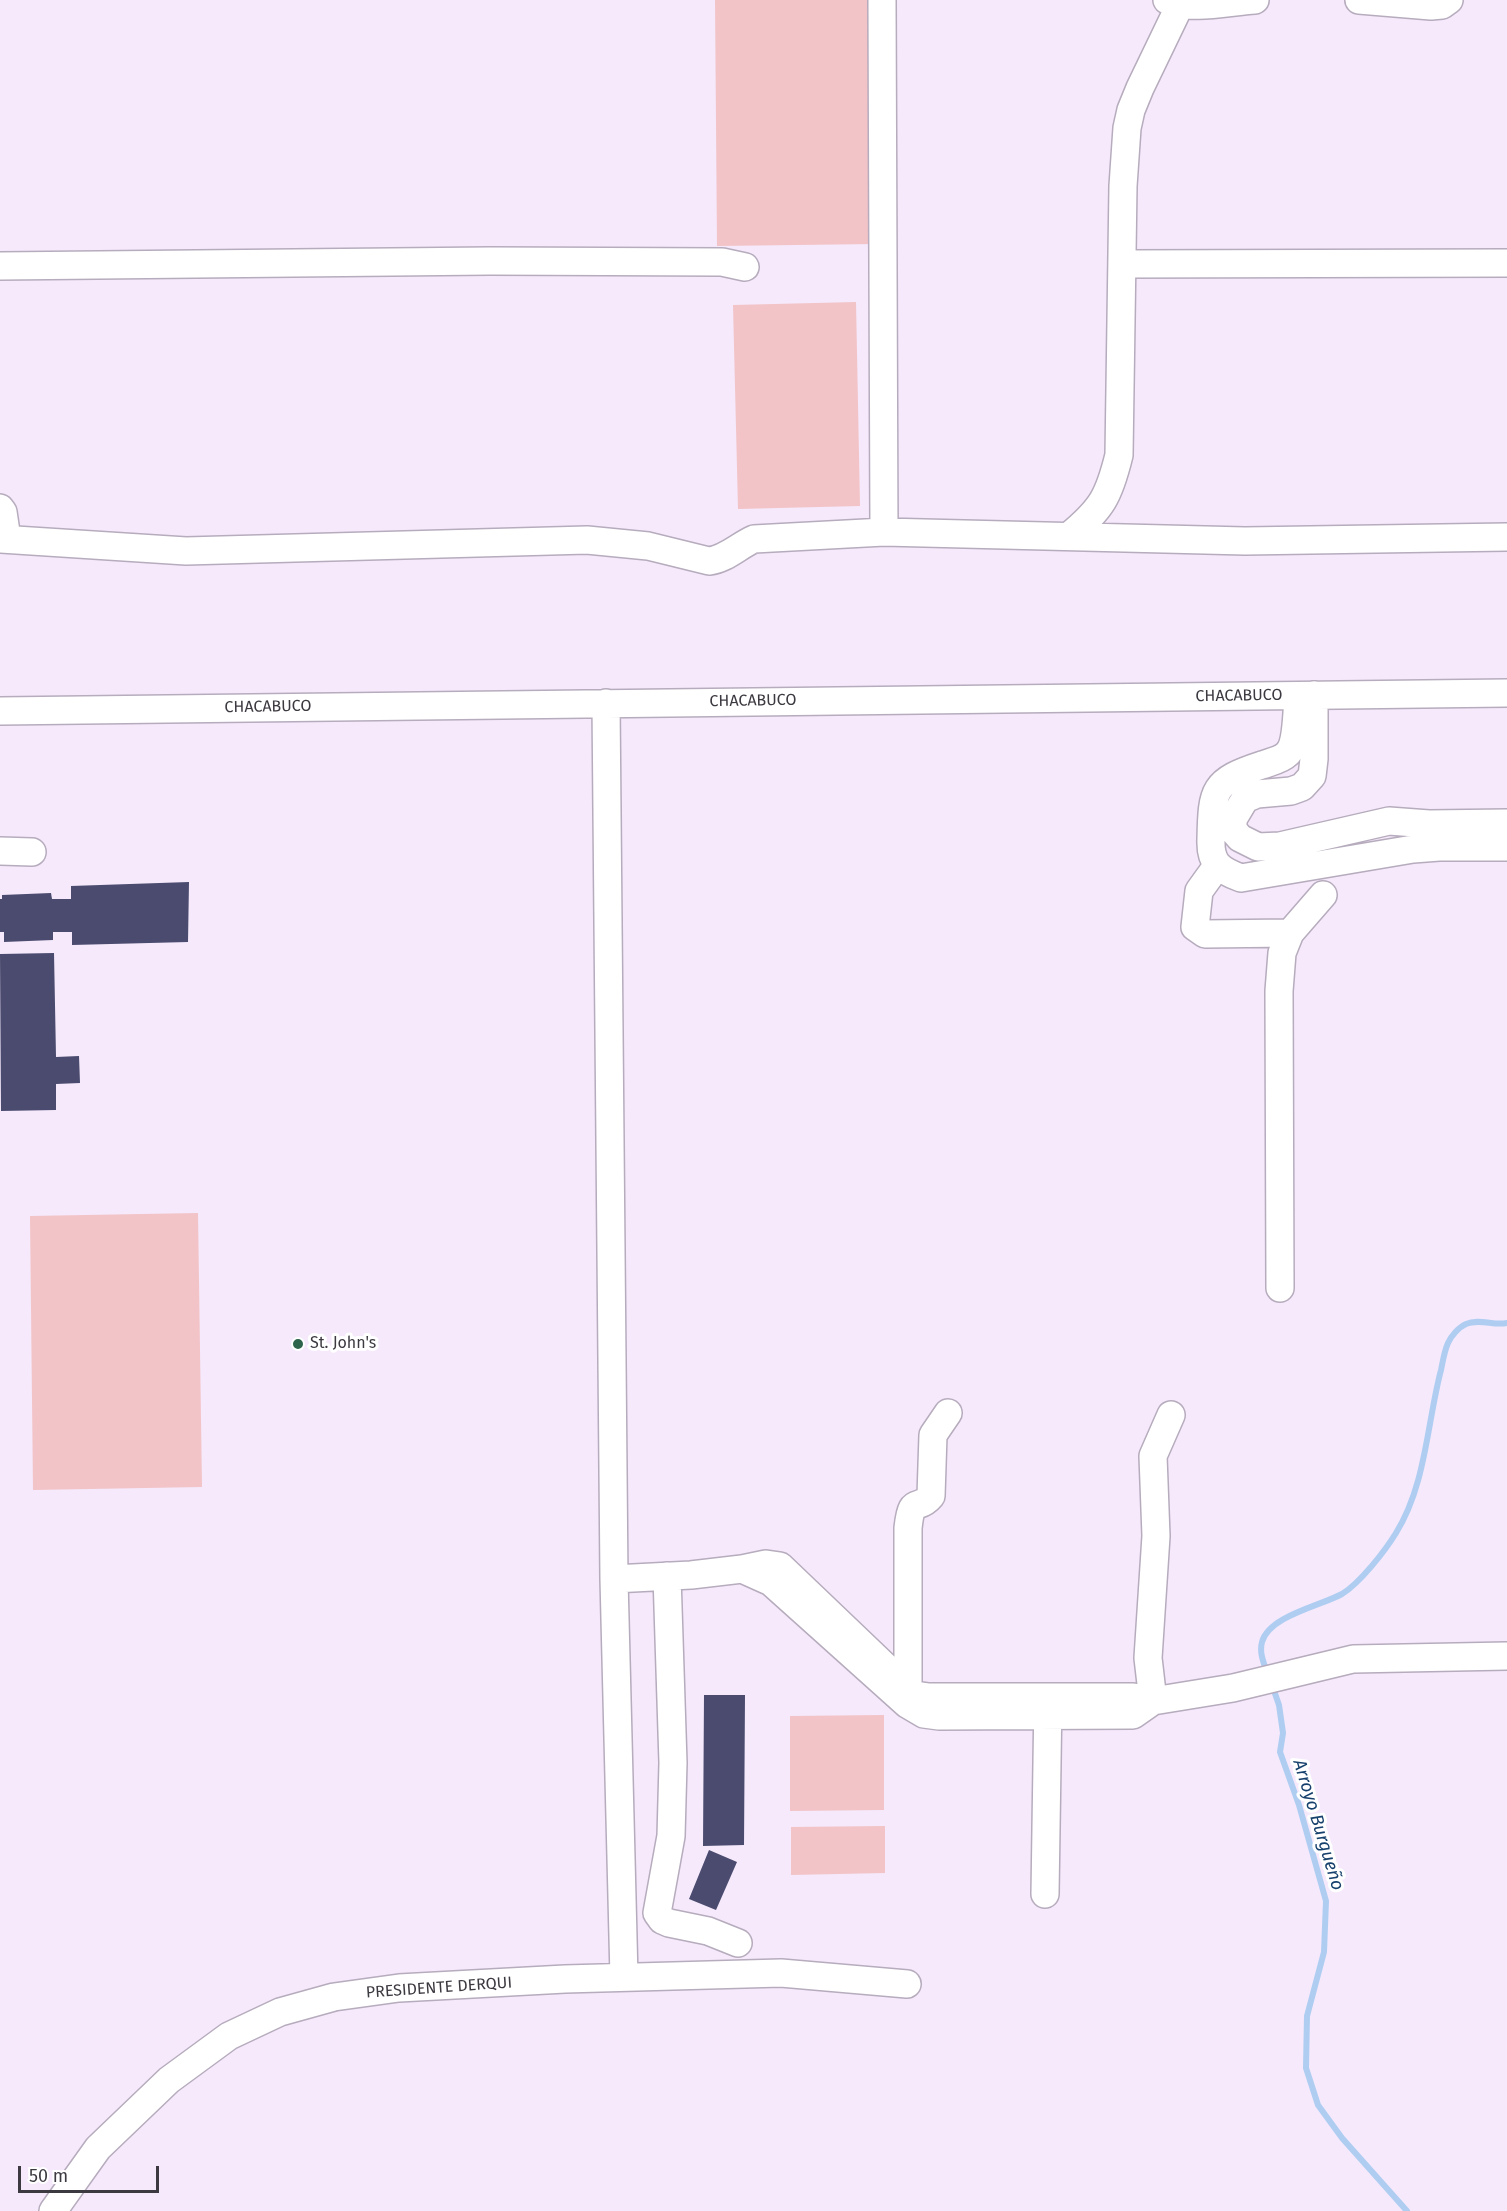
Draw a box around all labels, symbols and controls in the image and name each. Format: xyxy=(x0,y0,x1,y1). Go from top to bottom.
street label: CHACABUCO xyxy=(1195,686,1283,706)
street label: CHACABUCO xyxy=(709,691,797,711)
street label: CHACABUCO xyxy=(224,697,312,717)
place label: St. John's xyxy=(310,1334,376,1354)
marker: St. John's xyxy=(291,1337,305,1351)
water label: Arroyo Burgueño xyxy=(1288,1757,1348,1893)
street label: PRESIDENTE DERQUI xyxy=(365,1973,513,2003)
scale bar xyxy=(21,2154,162,2192)
text: 50 m xyxy=(29,2165,68,2187)

